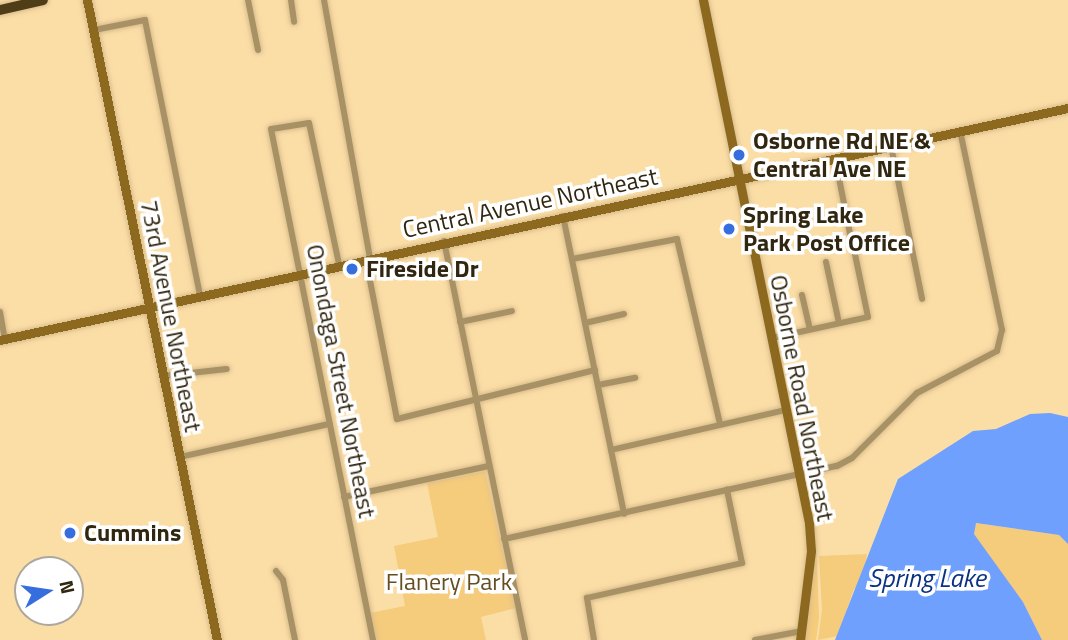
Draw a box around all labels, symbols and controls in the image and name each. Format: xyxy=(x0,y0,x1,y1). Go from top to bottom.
place label: Osborne Rd NE & Central Ave NE xyxy=(753,127,931,183)
marker: Osborne Rd NE & Central Ave NE xyxy=(731,147,747,163)
street label: Central Avenue Northeast xyxy=(400,162,660,244)
street label: 73rd Avenue Northeast xyxy=(134,198,208,434)
place label: Spring Lake Park Post Office xyxy=(743,201,910,257)
marker: Spring Lake Park Post Office xyxy=(721,221,737,237)
street label: Onondaga Street Northeast xyxy=(300,242,382,520)
place label: Fireside Dr xyxy=(366,255,479,283)
marker: Fireside Dr xyxy=(344,261,360,277)
street label: Osborne Road Northeast xyxy=(764,272,840,524)
place label: Cummins xyxy=(84,519,181,547)
marker: Cummins xyxy=(62,525,78,541)
north arrow xyxy=(14,556,84,626)
water label: Spring Lake xyxy=(868,562,986,594)
park label: Flanery Park xyxy=(386,568,512,596)
text: N xyxy=(53,577,84,596)

